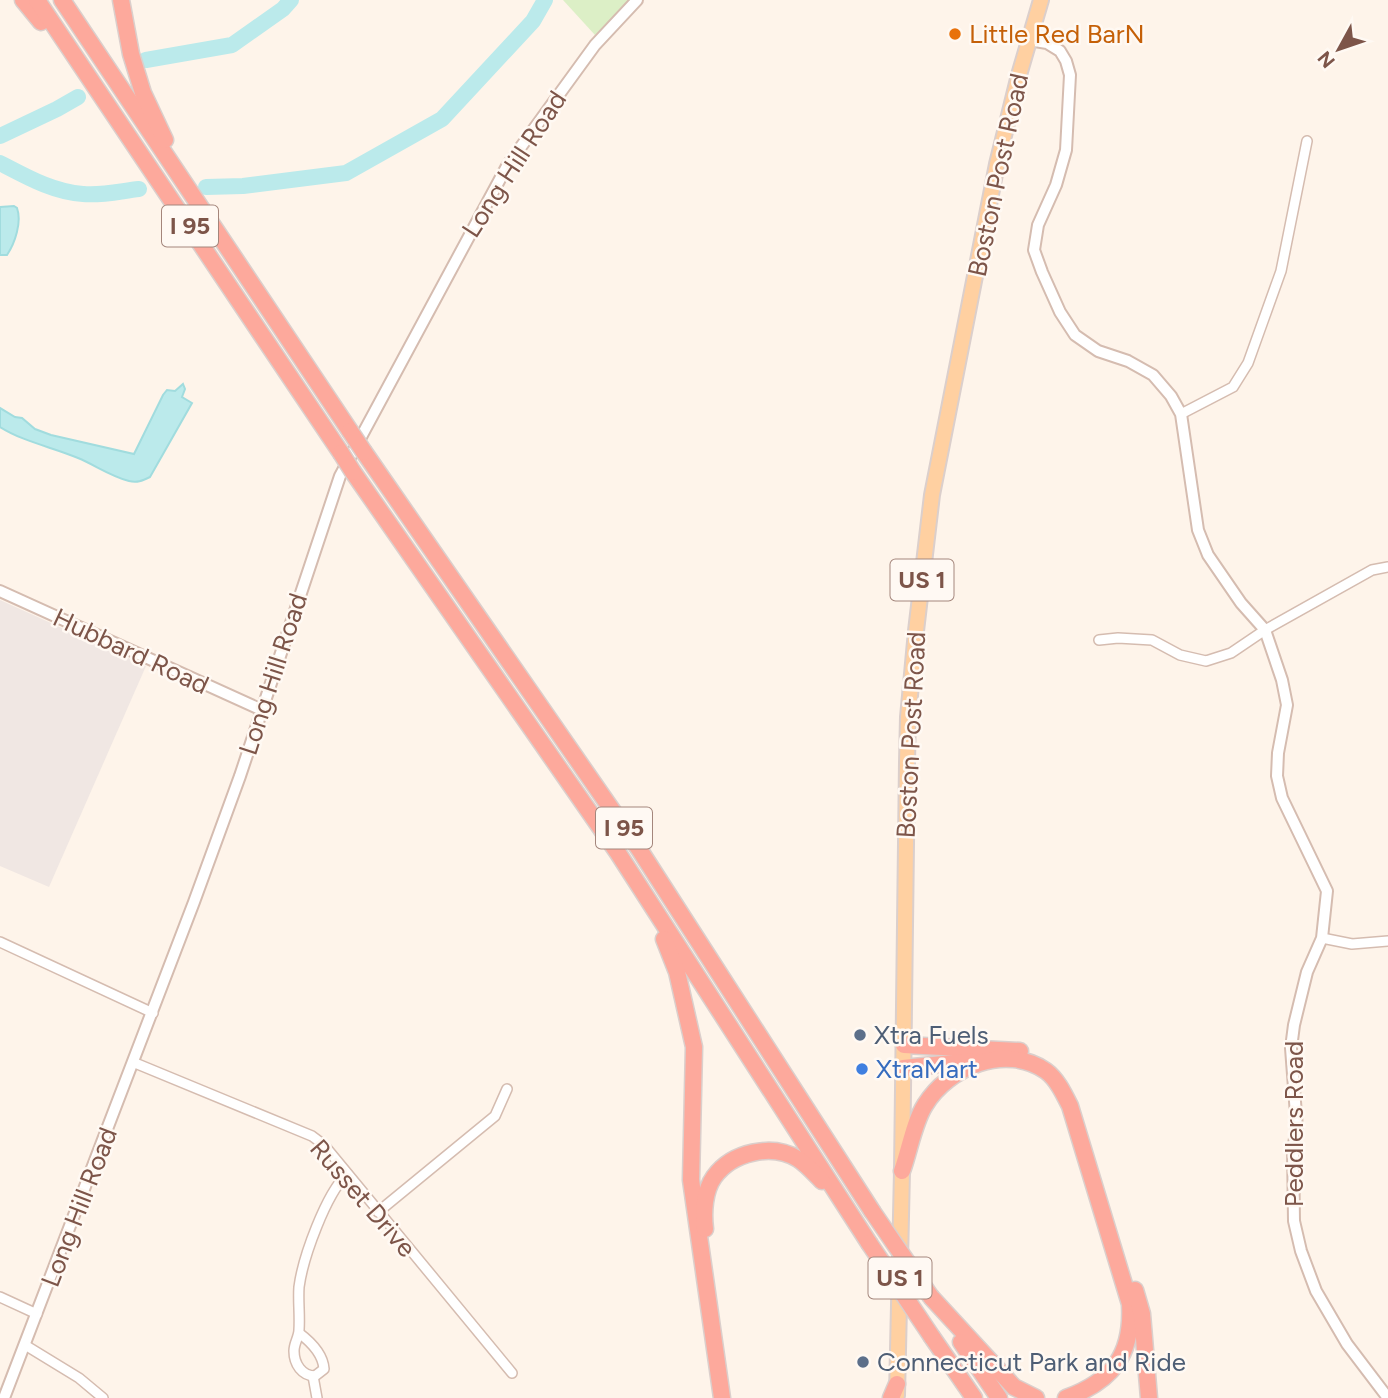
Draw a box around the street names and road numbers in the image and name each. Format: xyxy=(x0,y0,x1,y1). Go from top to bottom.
street label: Boston Post Road xyxy=(961,70,1035,280)
street label: Long Hill Road xyxy=(455,85,573,243)
road number: I 95 xyxy=(162,206,218,246)
road number: US 1 xyxy=(890,560,954,600)
street label: Long Hill Road xyxy=(232,589,314,759)
street label: Hubbard Road xyxy=(48,601,214,701)
street label: Boston Post Road xyxy=(890,631,932,839)
road number: I 95 xyxy=(596,808,652,848)
street label: Peddlers Road xyxy=(1278,1041,1310,1207)
street label: Long Hill Road xyxy=(34,1123,124,1291)
street label: Russet Drive xyxy=(303,1133,423,1263)
road number: US 1 xyxy=(869,1258,932,1298)

